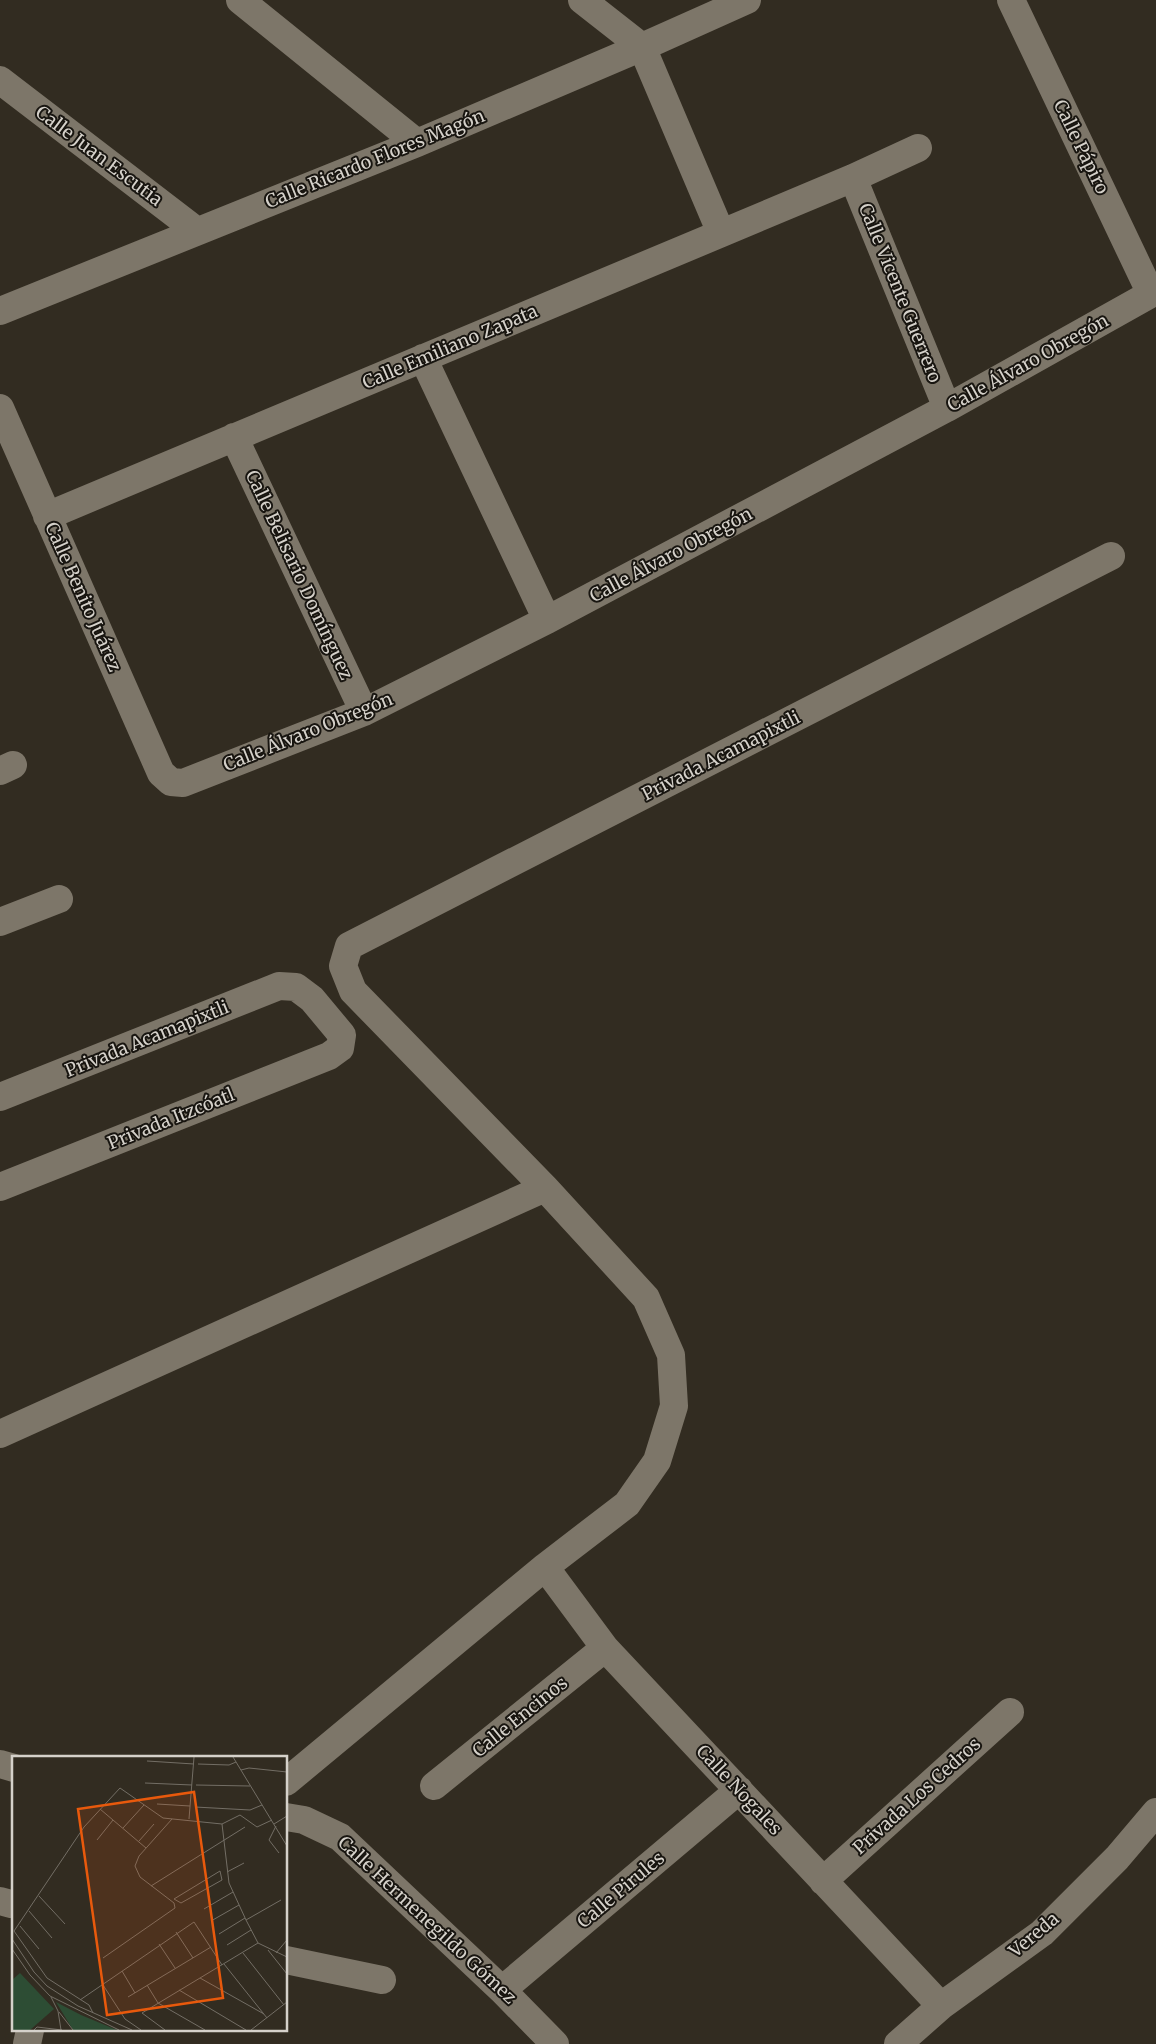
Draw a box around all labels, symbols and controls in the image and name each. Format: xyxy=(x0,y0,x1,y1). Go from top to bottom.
street label: Calle Pápiro xyxy=(1049,96,1114,198)
street label: Calle Juan Escutia xyxy=(31,100,168,211)
street label: Calle Ricardo Flores Magón xyxy=(262,104,488,213)
street label: Calle Vicente Guerrero xyxy=(854,200,947,386)
street label: Calle Emiliano Zapata xyxy=(359,299,541,394)
street label: Calle Álvaro Obregón xyxy=(943,309,1112,416)
street label: Calle Belisario Domínguez xyxy=(241,466,358,683)
street label: Calle Álvaro Obregón xyxy=(586,502,756,607)
street label: Calle Benito Juárez xyxy=(40,519,127,675)
street label: Calle Álvaro Obregón xyxy=(220,687,396,776)
street label: Privada Acamapixtli xyxy=(638,706,804,805)
street label: Privada Acamapixtli xyxy=(62,995,232,1082)
street label: Privada Itzcóatl xyxy=(104,1082,238,1154)
street label: Calle Encinos xyxy=(467,1671,572,1762)
street label: Privada Los Cedros xyxy=(848,1732,985,1859)
street label: Calle Nogales xyxy=(692,1740,787,1840)
inset map xyxy=(12,1756,288,2032)
street label: Calle Hermenegildo Gómez xyxy=(333,1831,522,2009)
street label: Calle Pirules xyxy=(572,1846,669,1933)
street label: Vereda xyxy=(1003,1907,1064,1963)

